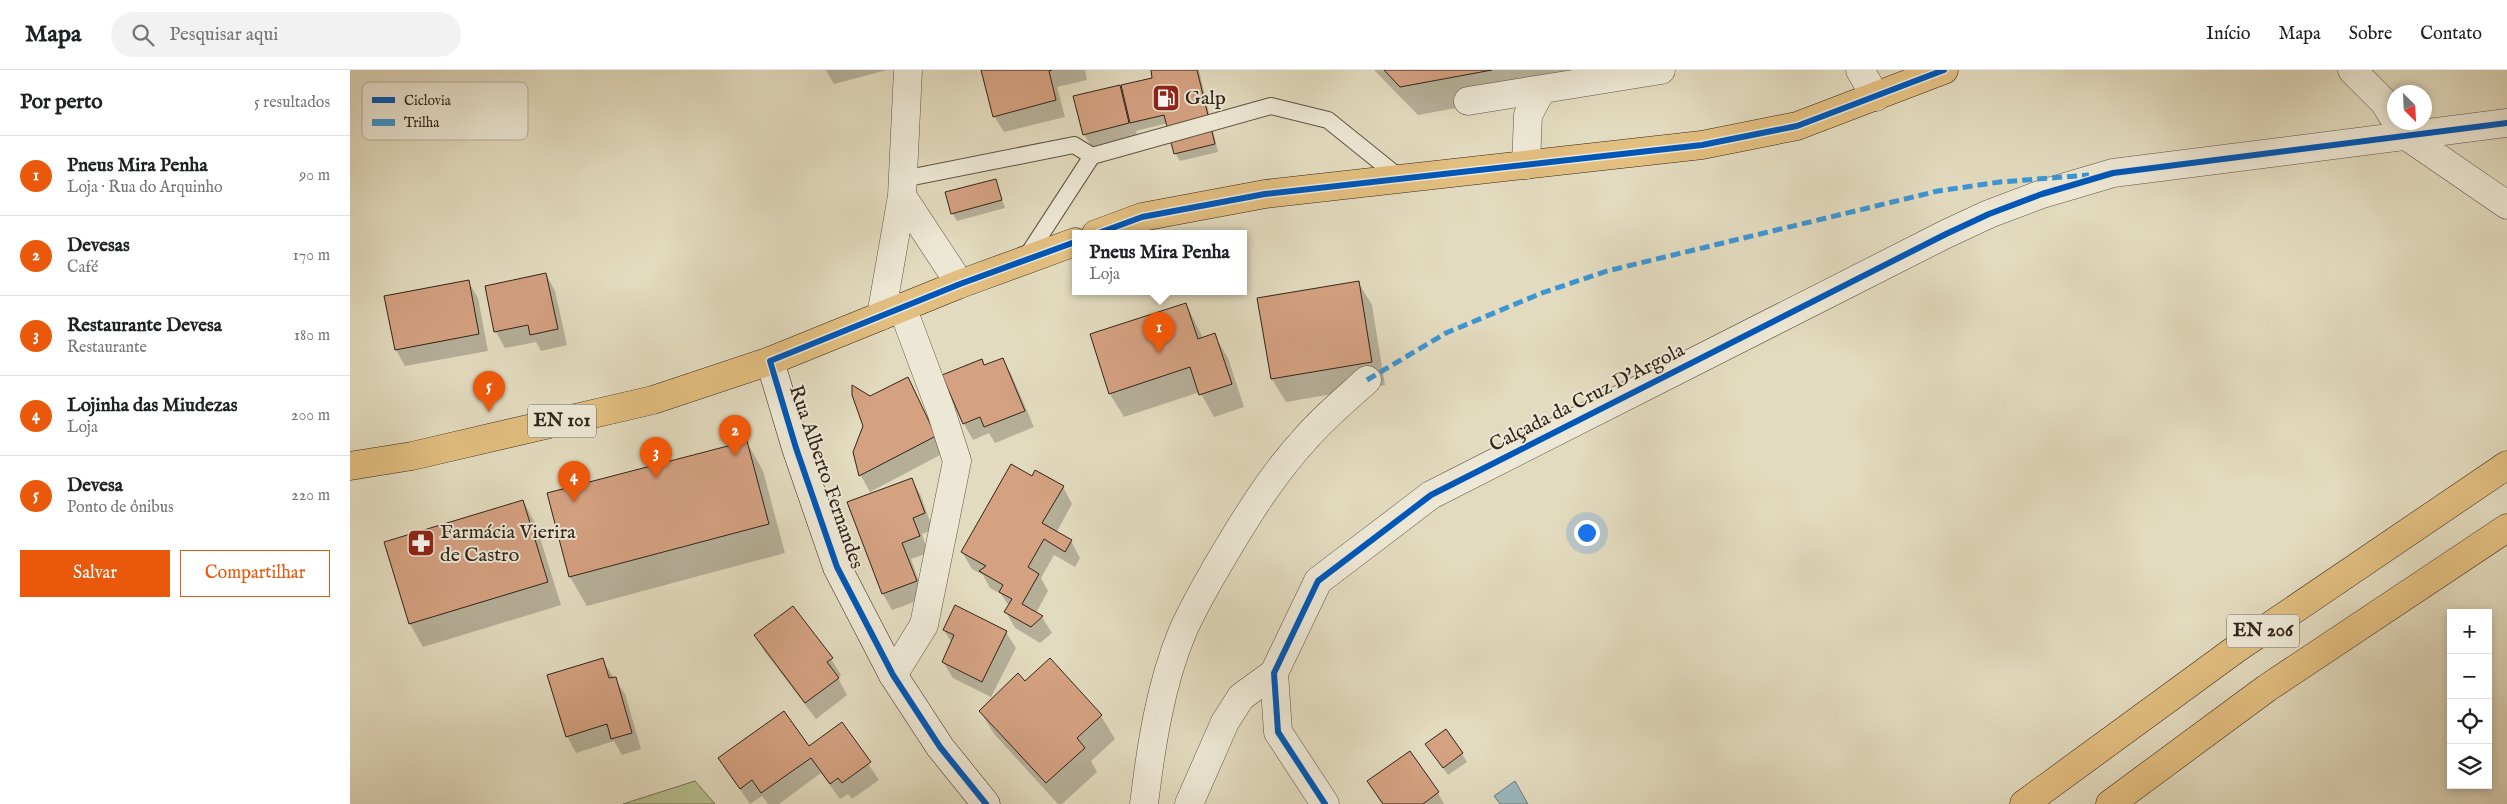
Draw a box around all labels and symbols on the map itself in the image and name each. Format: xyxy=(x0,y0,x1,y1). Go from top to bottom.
legend xyxy=(362,82,528,140)
fuel station icon: Galp xyxy=(1151,83,1181,113)
north arrow xyxy=(2387,85,2432,130)
place label: Galp xyxy=(1185,86,1226,111)
text: Ciclovia xyxy=(404,92,452,110)
text: Trilha xyxy=(404,114,440,132)
pin: 1 xyxy=(1143,312,1175,353)
street label: Calçada da Cruz D'Argola xyxy=(1485,338,1689,458)
pin: 5 xyxy=(473,371,505,412)
street label: Rua Alberto Fernandes xyxy=(783,382,869,572)
road number: EN 101 xyxy=(528,404,596,438)
pin: 2 xyxy=(719,415,751,456)
pin: 3 xyxy=(640,437,672,478)
pin: 4 xyxy=(558,461,590,502)
place label: Farmácia Vierira de Castro xyxy=(440,520,576,568)
your location xyxy=(1574,520,1600,546)
pharmacy icon: Farmácia Vierira de Castro xyxy=(406,528,436,558)
road number: EN 206 xyxy=(2227,614,2299,648)

